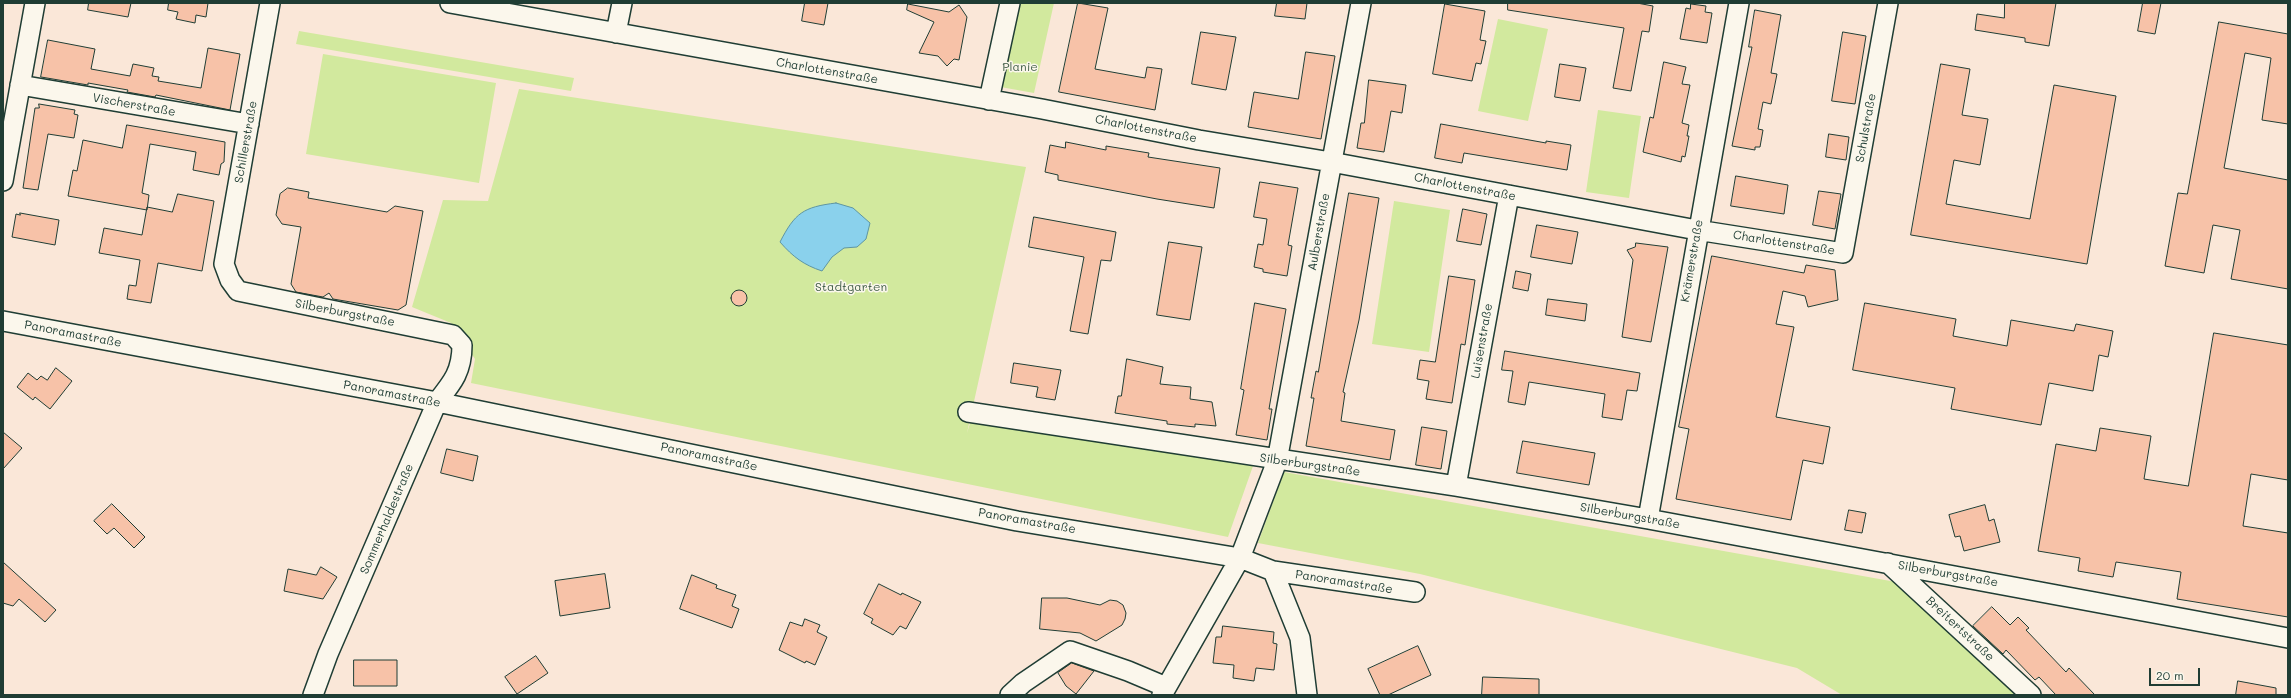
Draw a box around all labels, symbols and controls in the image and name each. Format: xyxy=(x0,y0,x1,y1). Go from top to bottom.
street label: Charlottenstraße xyxy=(775,55,879,87)
park label: Planie xyxy=(1002,60,1038,74)
street label: Vischerstraße xyxy=(91,91,177,119)
street label: Schulstraße xyxy=(1853,92,1879,164)
street label: Schillerstraße xyxy=(232,100,260,184)
street label: Charlottenstraße xyxy=(1094,112,1198,146)
street label: Charlottenstraße xyxy=(1413,170,1517,204)
street label: Aulberstraße xyxy=(1305,192,1333,272)
street label: Krämerstraße xyxy=(1678,219,1706,303)
street label: Charlottenstraße xyxy=(1732,228,1836,258)
park label: Stadtgarten xyxy=(815,280,887,294)
street label: Silberburgstraße xyxy=(294,296,396,330)
street label: Luisenstraße xyxy=(1468,302,1496,380)
street label: Panoramastraße xyxy=(23,318,123,350)
street label: Panoramastraße xyxy=(342,378,442,410)
street label: Panoramastraße xyxy=(659,440,759,474)
street label: Silberburgstraße xyxy=(1259,451,1361,479)
street label: Sommerhaldestraße xyxy=(357,462,417,576)
street label: Silberburgstraße xyxy=(1579,500,1681,532)
street label: Panoramastraße xyxy=(977,505,1077,537)
street label: Silberburgstraße xyxy=(1897,558,1999,590)
street label: Panoramastraße xyxy=(1294,567,1394,597)
street label: Breitertstraße xyxy=(1923,594,1997,664)
scale bar xyxy=(2151,660,2202,686)
text: 20 m xyxy=(2156,667,2184,683)

